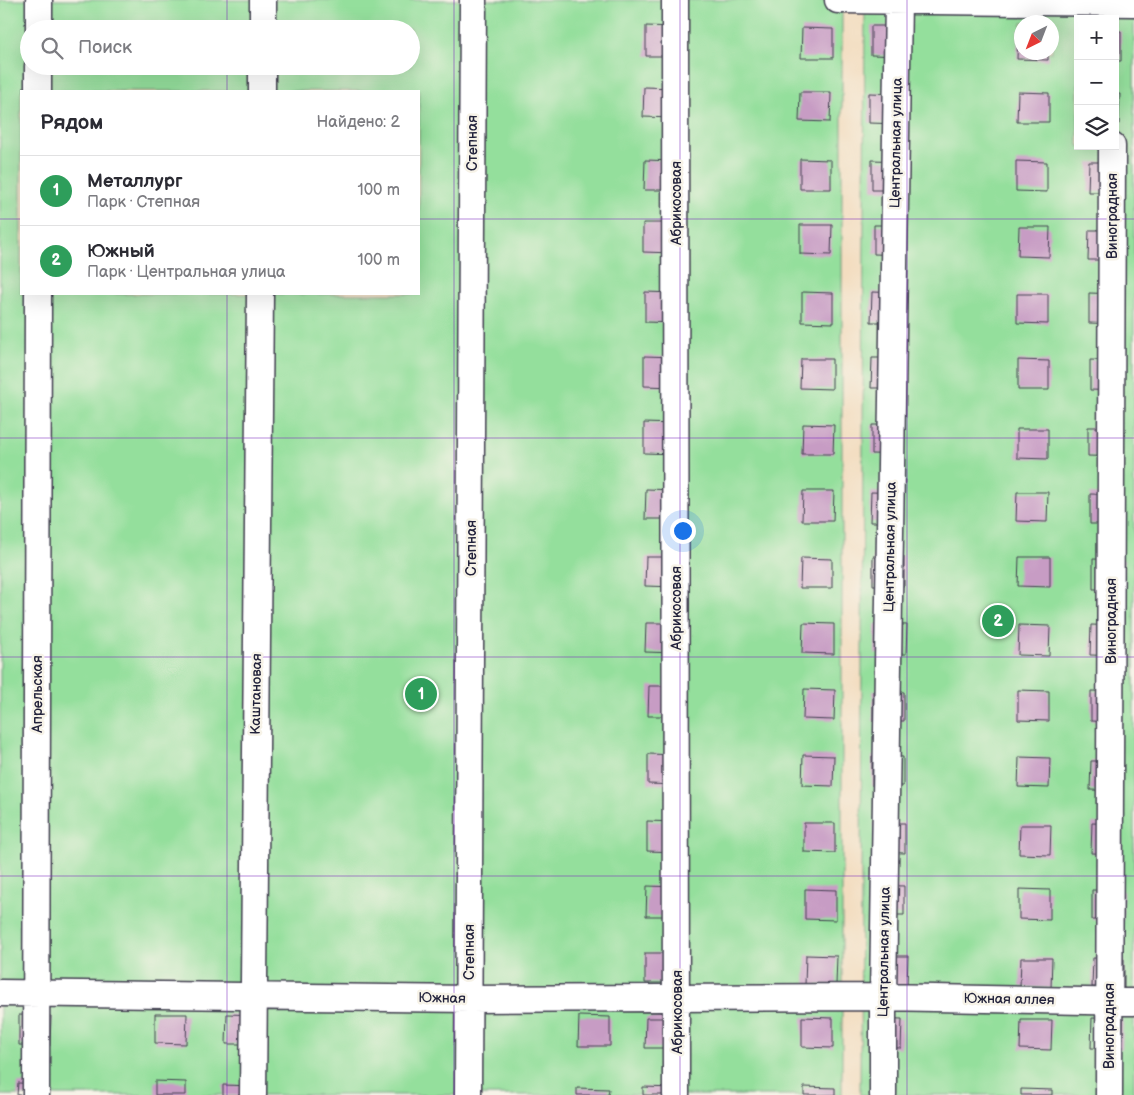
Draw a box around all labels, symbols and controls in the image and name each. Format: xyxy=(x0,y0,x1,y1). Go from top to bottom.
north arrow xyxy=(1014,15,1059,60)
map controls xyxy=(1074,15,1119,150)
button: + xyxy=(1074,15,1119,60)
search box xyxy=(20,20,420,75)
icon: search xyxy=(38,34,66,62)
text: Поиск xyxy=(78,36,132,59)
button: − xyxy=(1074,60,1119,105)
street label: Центральная улица xyxy=(886,77,906,208)
button: layers xyxy=(1074,105,1119,150)
text: Рядом xyxy=(40,110,103,135)
text: Найдено: 2 xyxy=(316,113,400,132)
street label: Степная xyxy=(464,115,481,171)
street label: Абрикосовая xyxy=(668,161,685,246)
text: Металлург xyxy=(87,170,182,193)
street label: Виноградная xyxy=(1104,173,1121,259)
text: 1 xyxy=(53,181,59,200)
text: 100 m xyxy=(357,181,400,200)
text: Парк · Степная xyxy=(87,193,200,212)
text: Южный xyxy=(87,240,155,263)
text: 2 xyxy=(51,251,61,270)
text: 100 m xyxy=(357,251,400,270)
text: Парк · Центральная улица xyxy=(87,263,286,282)
street label: Центральная улица xyxy=(880,481,900,612)
your location xyxy=(670,518,696,544)
street label: Степная xyxy=(463,520,480,576)
street label: Абрикосовая xyxy=(668,566,685,651)
street label: Виноградная xyxy=(1103,578,1120,664)
pin: 2 xyxy=(982,602,1014,640)
street label: Каштановая xyxy=(247,653,265,735)
street label: Апрельская xyxy=(29,655,46,734)
pin: 1 xyxy=(405,675,437,713)
street label: Центральная улица xyxy=(874,886,894,1017)
street label: Степная xyxy=(461,924,478,980)
street label: Абрикосовая xyxy=(669,970,686,1055)
street label: Виноградная xyxy=(1101,983,1118,1069)
street label: Южная xyxy=(418,989,466,1007)
street label: Южная аллея xyxy=(963,990,1055,1008)

